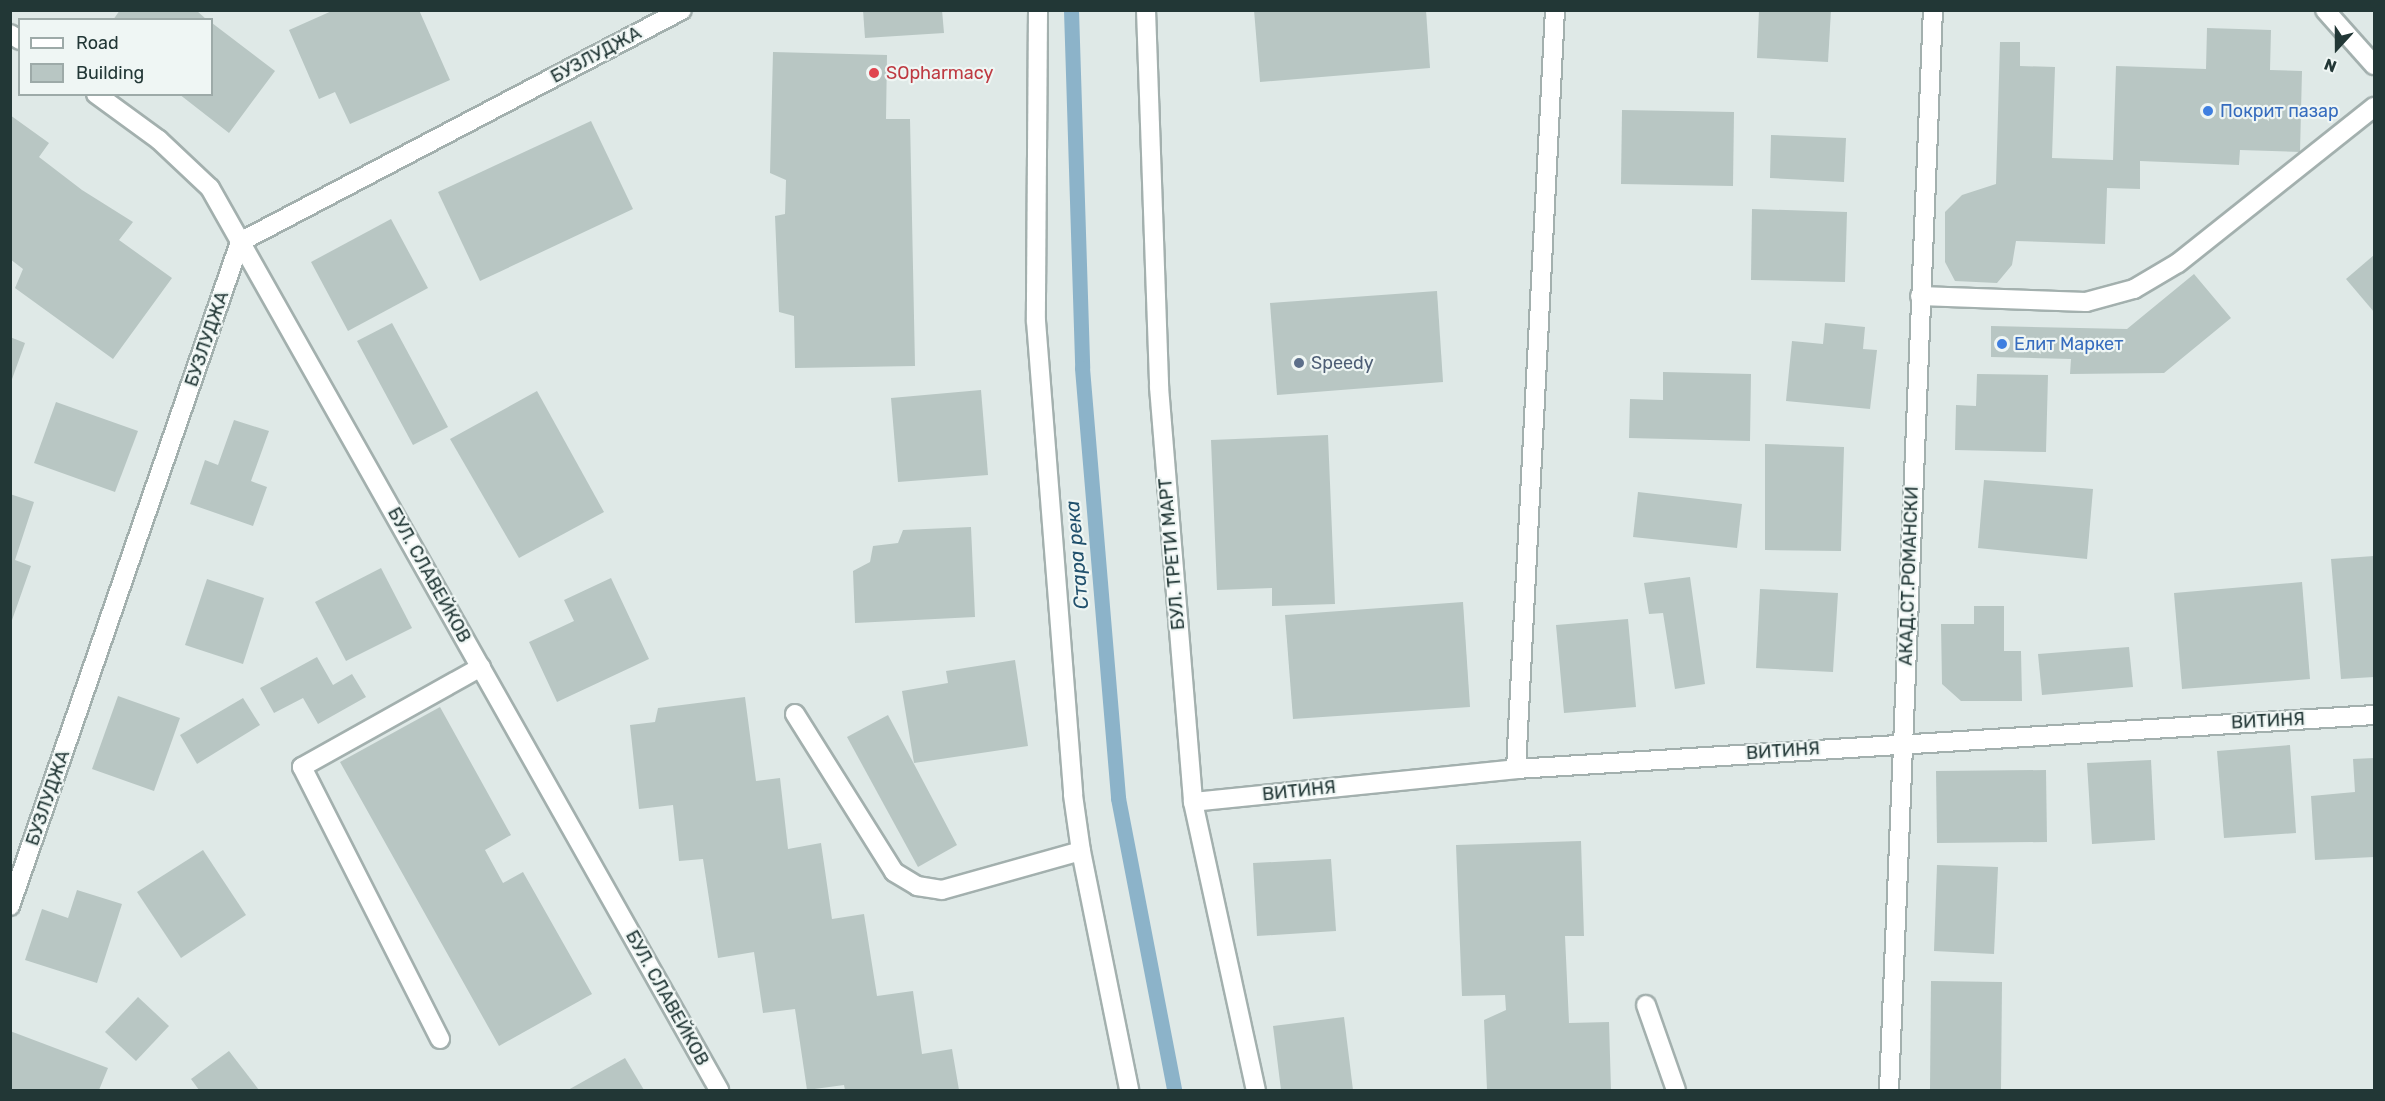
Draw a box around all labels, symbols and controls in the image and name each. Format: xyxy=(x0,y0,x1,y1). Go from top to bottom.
legend xyxy=(18,18,213,96)
north arrow xyxy=(2307,18,2367,78)
street label: БУЗЛУДЖА xyxy=(547,22,645,88)
text: Road xyxy=(76,32,119,54)
text: N xyxy=(2322,54,2339,76)
text: Building xyxy=(76,62,144,84)
place label: SOpharmacy xyxy=(886,62,993,84)
marker: SOpharmacy xyxy=(867,66,881,80)
place label: Покрит пазар xyxy=(2220,100,2339,122)
marker: Покрит пазар xyxy=(2201,104,2215,118)
street label: БУЗЛУДЖА xyxy=(181,289,233,389)
place label: Елит Маркет xyxy=(2014,333,2123,355)
marker: Елит Маркет xyxy=(1995,337,2009,351)
place label: Speedy xyxy=(1311,352,1374,374)
marker: Speedy xyxy=(1292,356,1306,370)
street label: БУЛ. ТРЕТИ МАРТ xyxy=(1155,477,1189,631)
street label: АКАД.СТ.РОМАНСКИ xyxy=(1895,486,1923,666)
water label: Стара река xyxy=(1060,500,1094,610)
street label: БУЛ. СЛАВЕЙКОВ xyxy=(383,504,475,646)
street label: ВИТИНЯ xyxy=(2231,708,2305,734)
street label: ВИТИНЯ xyxy=(1745,738,1821,764)
street label: БУЗЛУДЖА xyxy=(22,748,74,848)
street label: ВИТИНЯ xyxy=(1261,776,1337,806)
street label: БУЛ. СЛАВЕЙКОВ xyxy=(621,927,713,1069)

